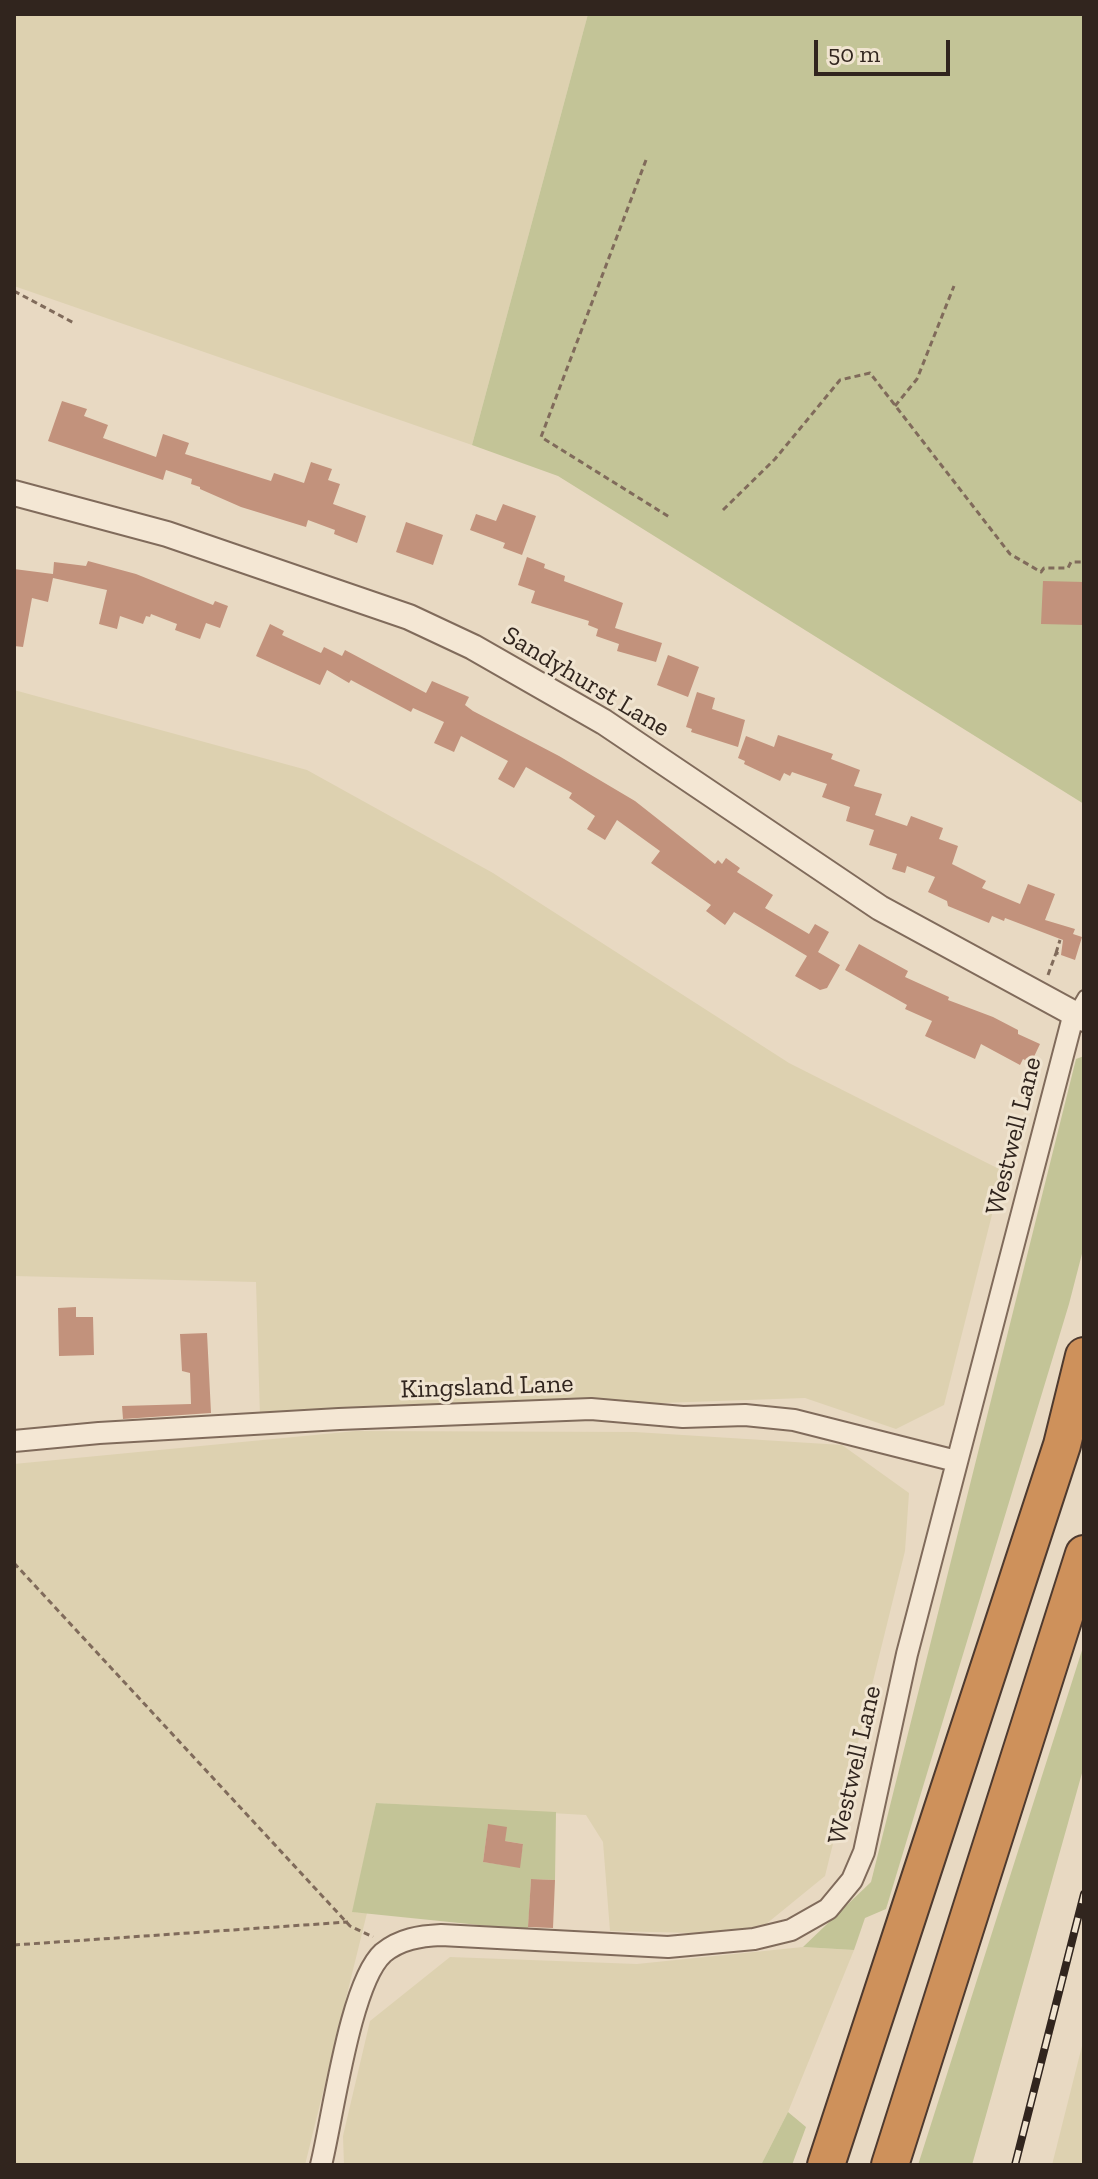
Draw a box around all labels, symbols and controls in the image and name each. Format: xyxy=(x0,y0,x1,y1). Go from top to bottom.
scale bar xyxy=(818,24,954,74)
text: 50 m xyxy=(828,39,880,68)
street label: Sandyhurst Lane xyxy=(497,620,675,744)
street label: Westwell Lane xyxy=(979,1054,1049,1218)
street label: Kingsland Lane xyxy=(400,1368,574,1406)
street label: Westwell Lane xyxy=(822,1683,888,1847)

